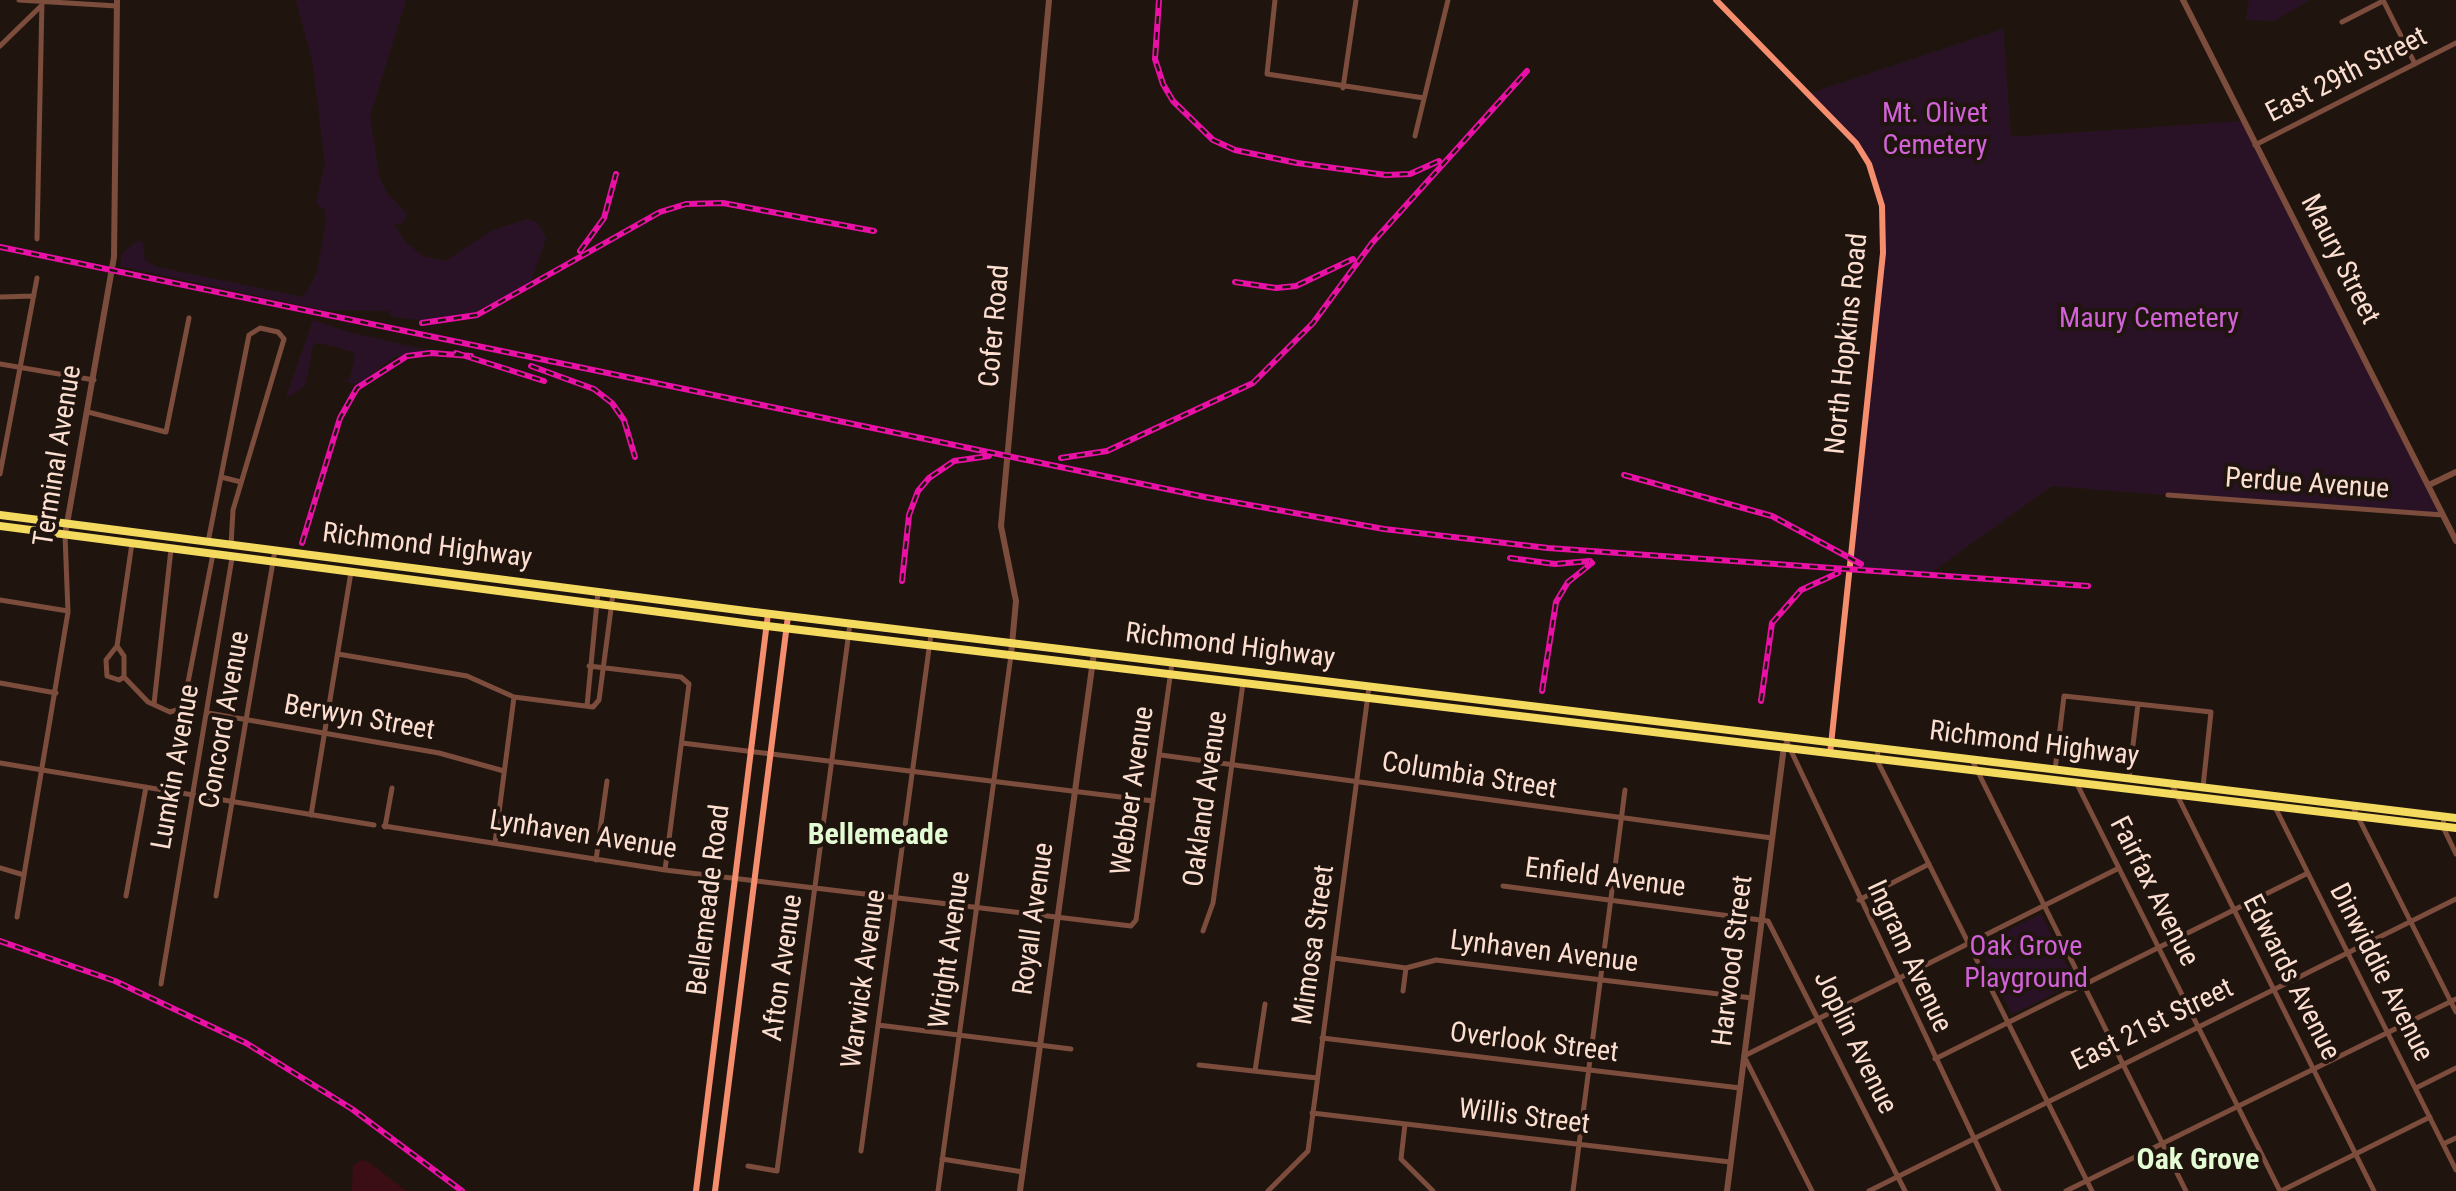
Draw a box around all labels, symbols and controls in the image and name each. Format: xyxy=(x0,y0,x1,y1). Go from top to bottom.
street label: East 29th Street xyxy=(2261,21,2433,131)
park label: Mt. Olivet Cemetery xyxy=(1882,98,1988,164)
street label: Maury Street xyxy=(2292,190,2386,330)
street label: North Hopkins Road xyxy=(1820,232,1876,456)
street label: Cofer Road xyxy=(974,263,1018,389)
park label: Maury Cemetery xyxy=(2059,303,2239,337)
street label: Terminal Avenue xyxy=(28,363,90,549)
street label: Perdue Avenue xyxy=(2224,463,2390,507)
street label: Richmond Highway xyxy=(320,517,534,577)
street label: Richmond Highway xyxy=(1123,617,1337,677)
street label: Concord Avenue xyxy=(194,629,258,811)
street label: Lumkin Avenue xyxy=(146,682,208,852)
street label: Berwyn Street xyxy=(281,689,437,749)
street label: Webber Avenue xyxy=(1106,704,1162,878)
street label: Oakland Avenue xyxy=(1178,709,1236,889)
street label: Richmond Highway xyxy=(1927,715,2141,775)
street label: Columbia Street xyxy=(1379,747,1559,807)
street label: Bellemeade Road xyxy=(682,803,738,997)
street label: Lynhaven Avenue xyxy=(487,805,679,867)
street label: Fairfax Avenue xyxy=(2101,812,2205,972)
district label: Bellemeade xyxy=(808,818,948,854)
street label: Royall Avenue xyxy=(1008,841,1062,997)
street label: Enfield Avenue xyxy=(1523,852,1687,906)
street label: Mimosa Street xyxy=(1287,863,1343,1027)
street label: Wright Avenue xyxy=(923,869,979,1031)
street label: Harwood Street xyxy=(1707,874,1761,1048)
street label: Ingram Avenue xyxy=(1858,876,1958,1038)
street label: Dinwiddie Avenue xyxy=(2321,879,2439,1067)
street label: Warwick Avenue xyxy=(836,887,894,1071)
street label: Edwards Avenue xyxy=(2234,890,2346,1066)
street label: Afton Avenue xyxy=(757,893,811,1043)
street label: Lynhaven Avenue xyxy=(1448,925,1640,981)
park label: Oak Grove Playground xyxy=(1964,931,2088,997)
street label: Joplin Avenue xyxy=(1805,966,1903,1120)
street label: East 21st Street xyxy=(2067,972,2239,1080)
street label: Overlook Street xyxy=(1448,1017,1620,1071)
street label: Willis Street xyxy=(1457,1093,1591,1143)
district label: Oak Grove xyxy=(2137,1143,2259,1179)

